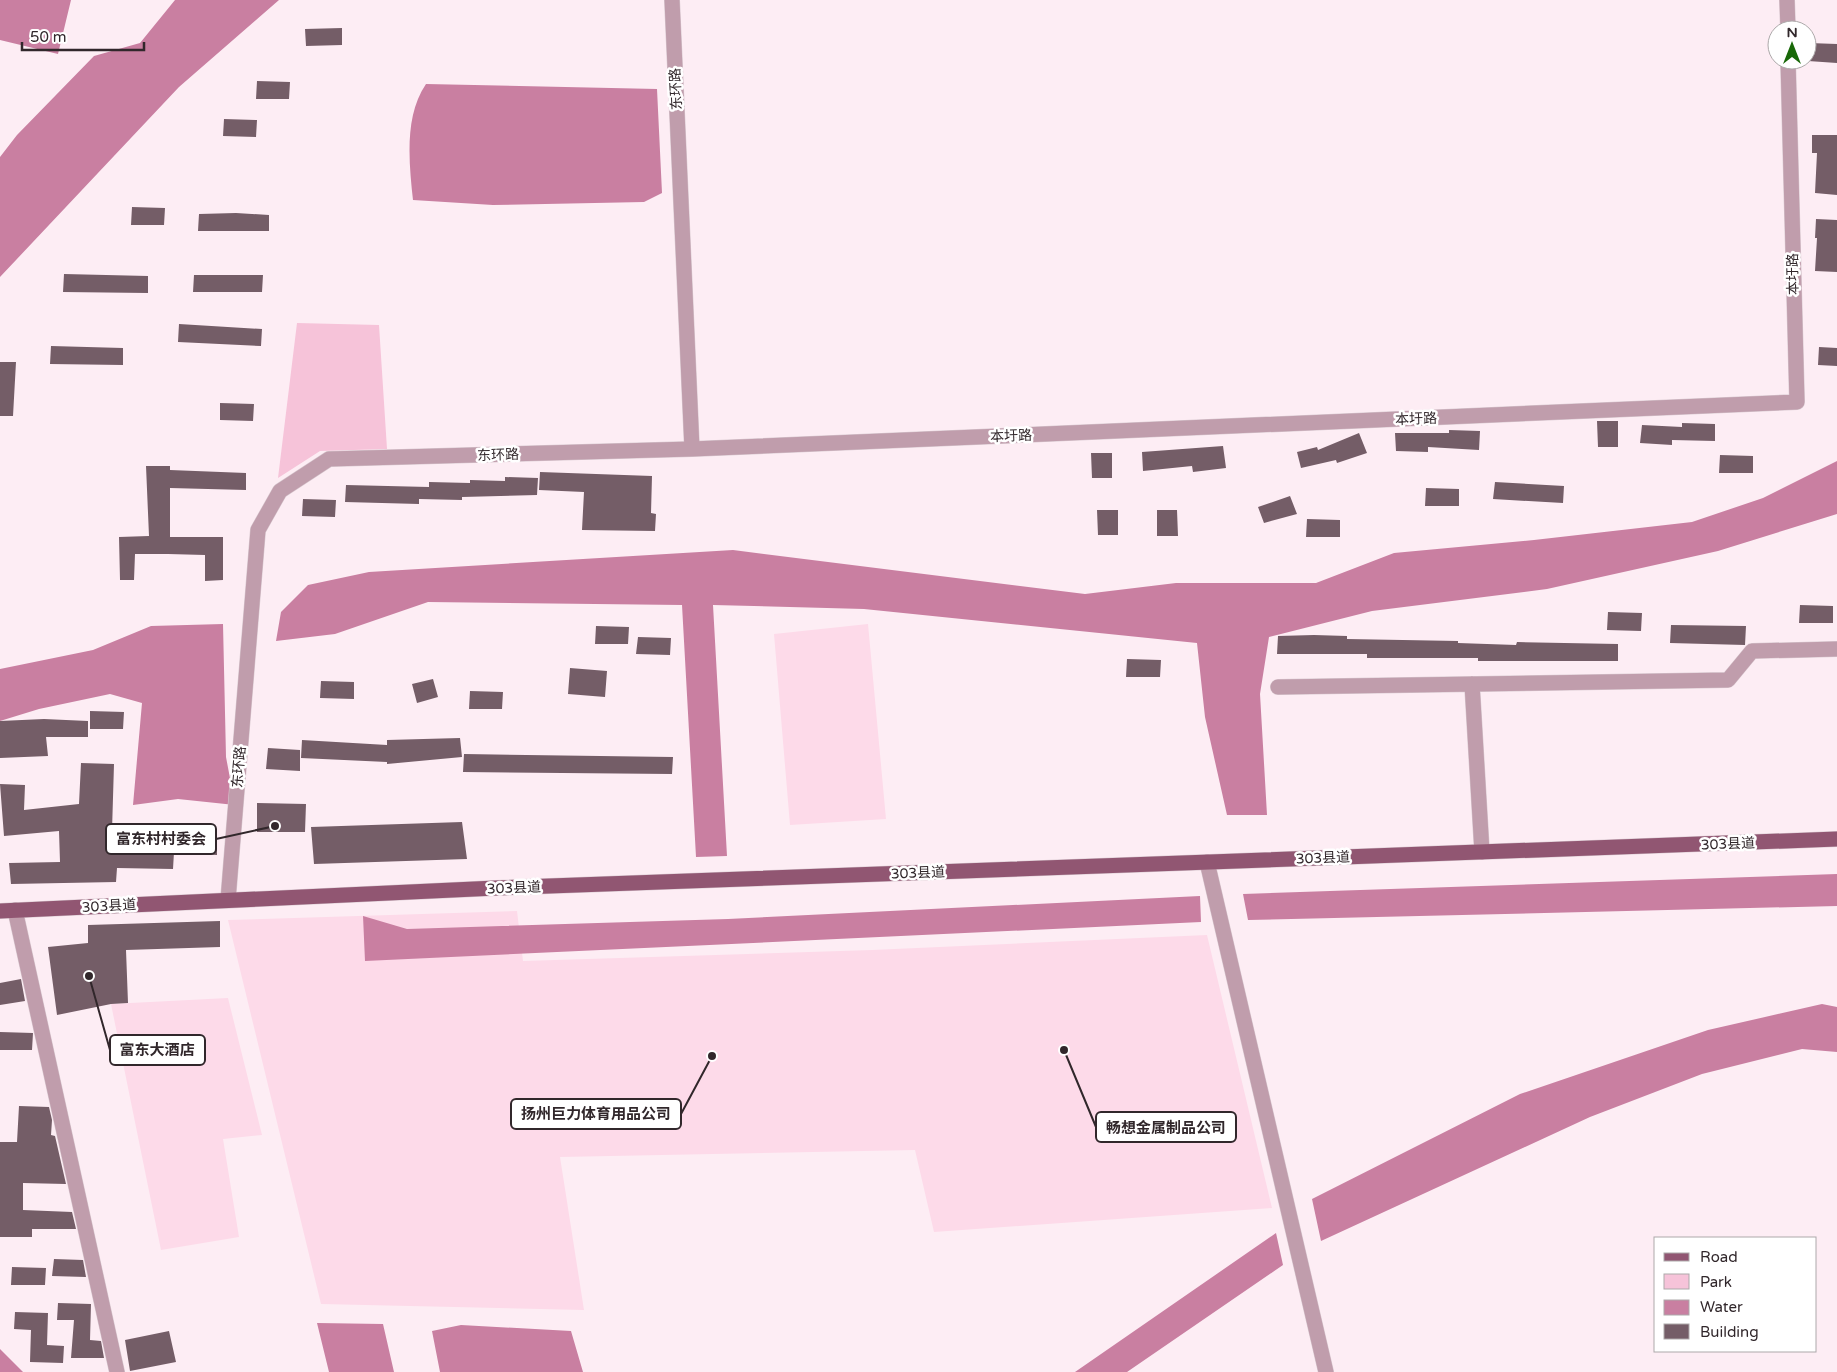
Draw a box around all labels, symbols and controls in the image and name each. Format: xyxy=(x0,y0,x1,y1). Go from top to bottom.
scale bar xyxy=(22,20,145,52)
north arrow xyxy=(1767,20,1817,70)
text: N xyxy=(1786,24,1798,41)
text: 50 m xyxy=(30,28,67,46)
street label: 东环路 xyxy=(666,68,686,110)
street label: 本圩路 xyxy=(1784,253,1802,295)
street label: 本圩路 xyxy=(1395,410,1437,428)
street label: 本圩路 xyxy=(990,427,1032,445)
street label: 东环路 xyxy=(477,446,519,464)
street label: 东环路 xyxy=(229,745,249,789)
callout: 富东村村委会 xyxy=(106,824,216,854)
text: 富东村村委会 xyxy=(116,830,206,848)
street label: 303县道 xyxy=(1701,835,1755,853)
street label: 303县道 xyxy=(1296,849,1350,867)
street label: 303县道 xyxy=(891,864,945,882)
street label: 303县道 xyxy=(487,879,541,897)
street label: 303县道 xyxy=(81,896,137,916)
callout: 富东大酒店 xyxy=(110,1035,205,1065)
text: 富东大酒店 xyxy=(119,1041,195,1059)
callout: 扬州巨力体育用品公司 xyxy=(511,1099,681,1129)
text: 扬州巨力体育用品公司 xyxy=(521,1105,671,1123)
callout: 畅想金属制品公司 xyxy=(1096,1112,1236,1142)
text: 畅想金属制品公司 xyxy=(1106,1119,1226,1137)
legend xyxy=(1654,1237,1817,1352)
text: Road xyxy=(1700,1248,1738,1266)
text: Park xyxy=(1700,1273,1732,1291)
text: Water xyxy=(1700,1298,1743,1316)
text: Building xyxy=(1700,1323,1759,1341)

